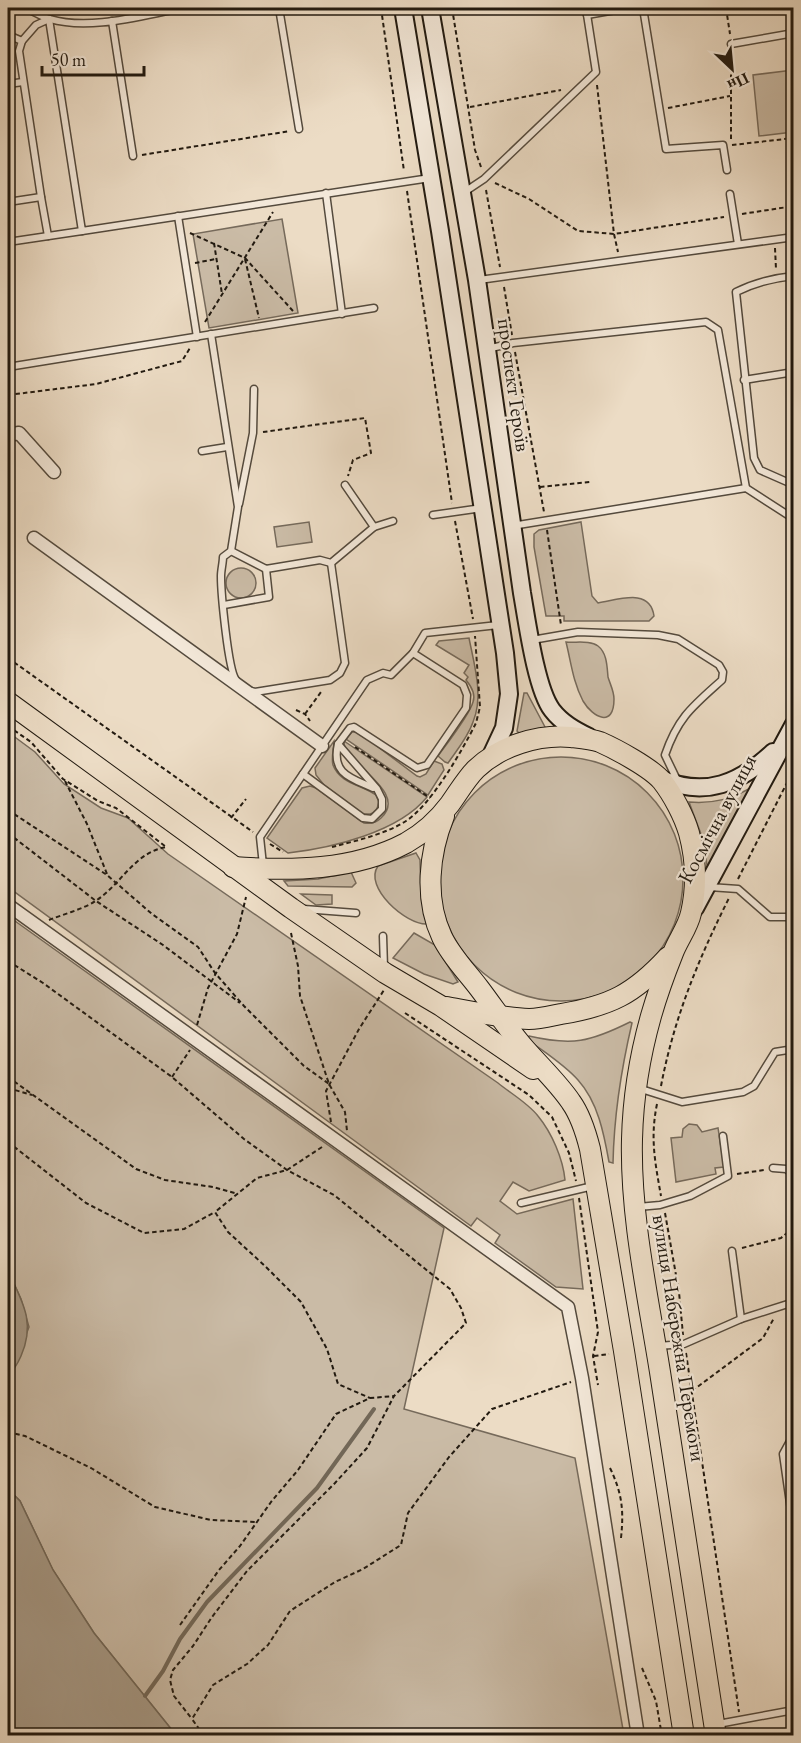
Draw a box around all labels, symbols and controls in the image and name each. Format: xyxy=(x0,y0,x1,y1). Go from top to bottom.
scale bar xyxy=(42,39,144,77)
north arrow xyxy=(702,39,762,99)
text: 50 m xyxy=(51,48,86,71)
text: Пн xyxy=(724,68,753,96)
street label: проспект Героїв xyxy=(492,317,537,453)
street label: Космічна вулиця xyxy=(671,750,762,888)
street label: вулиця Набережна Перемоги xyxy=(647,1212,712,1463)

